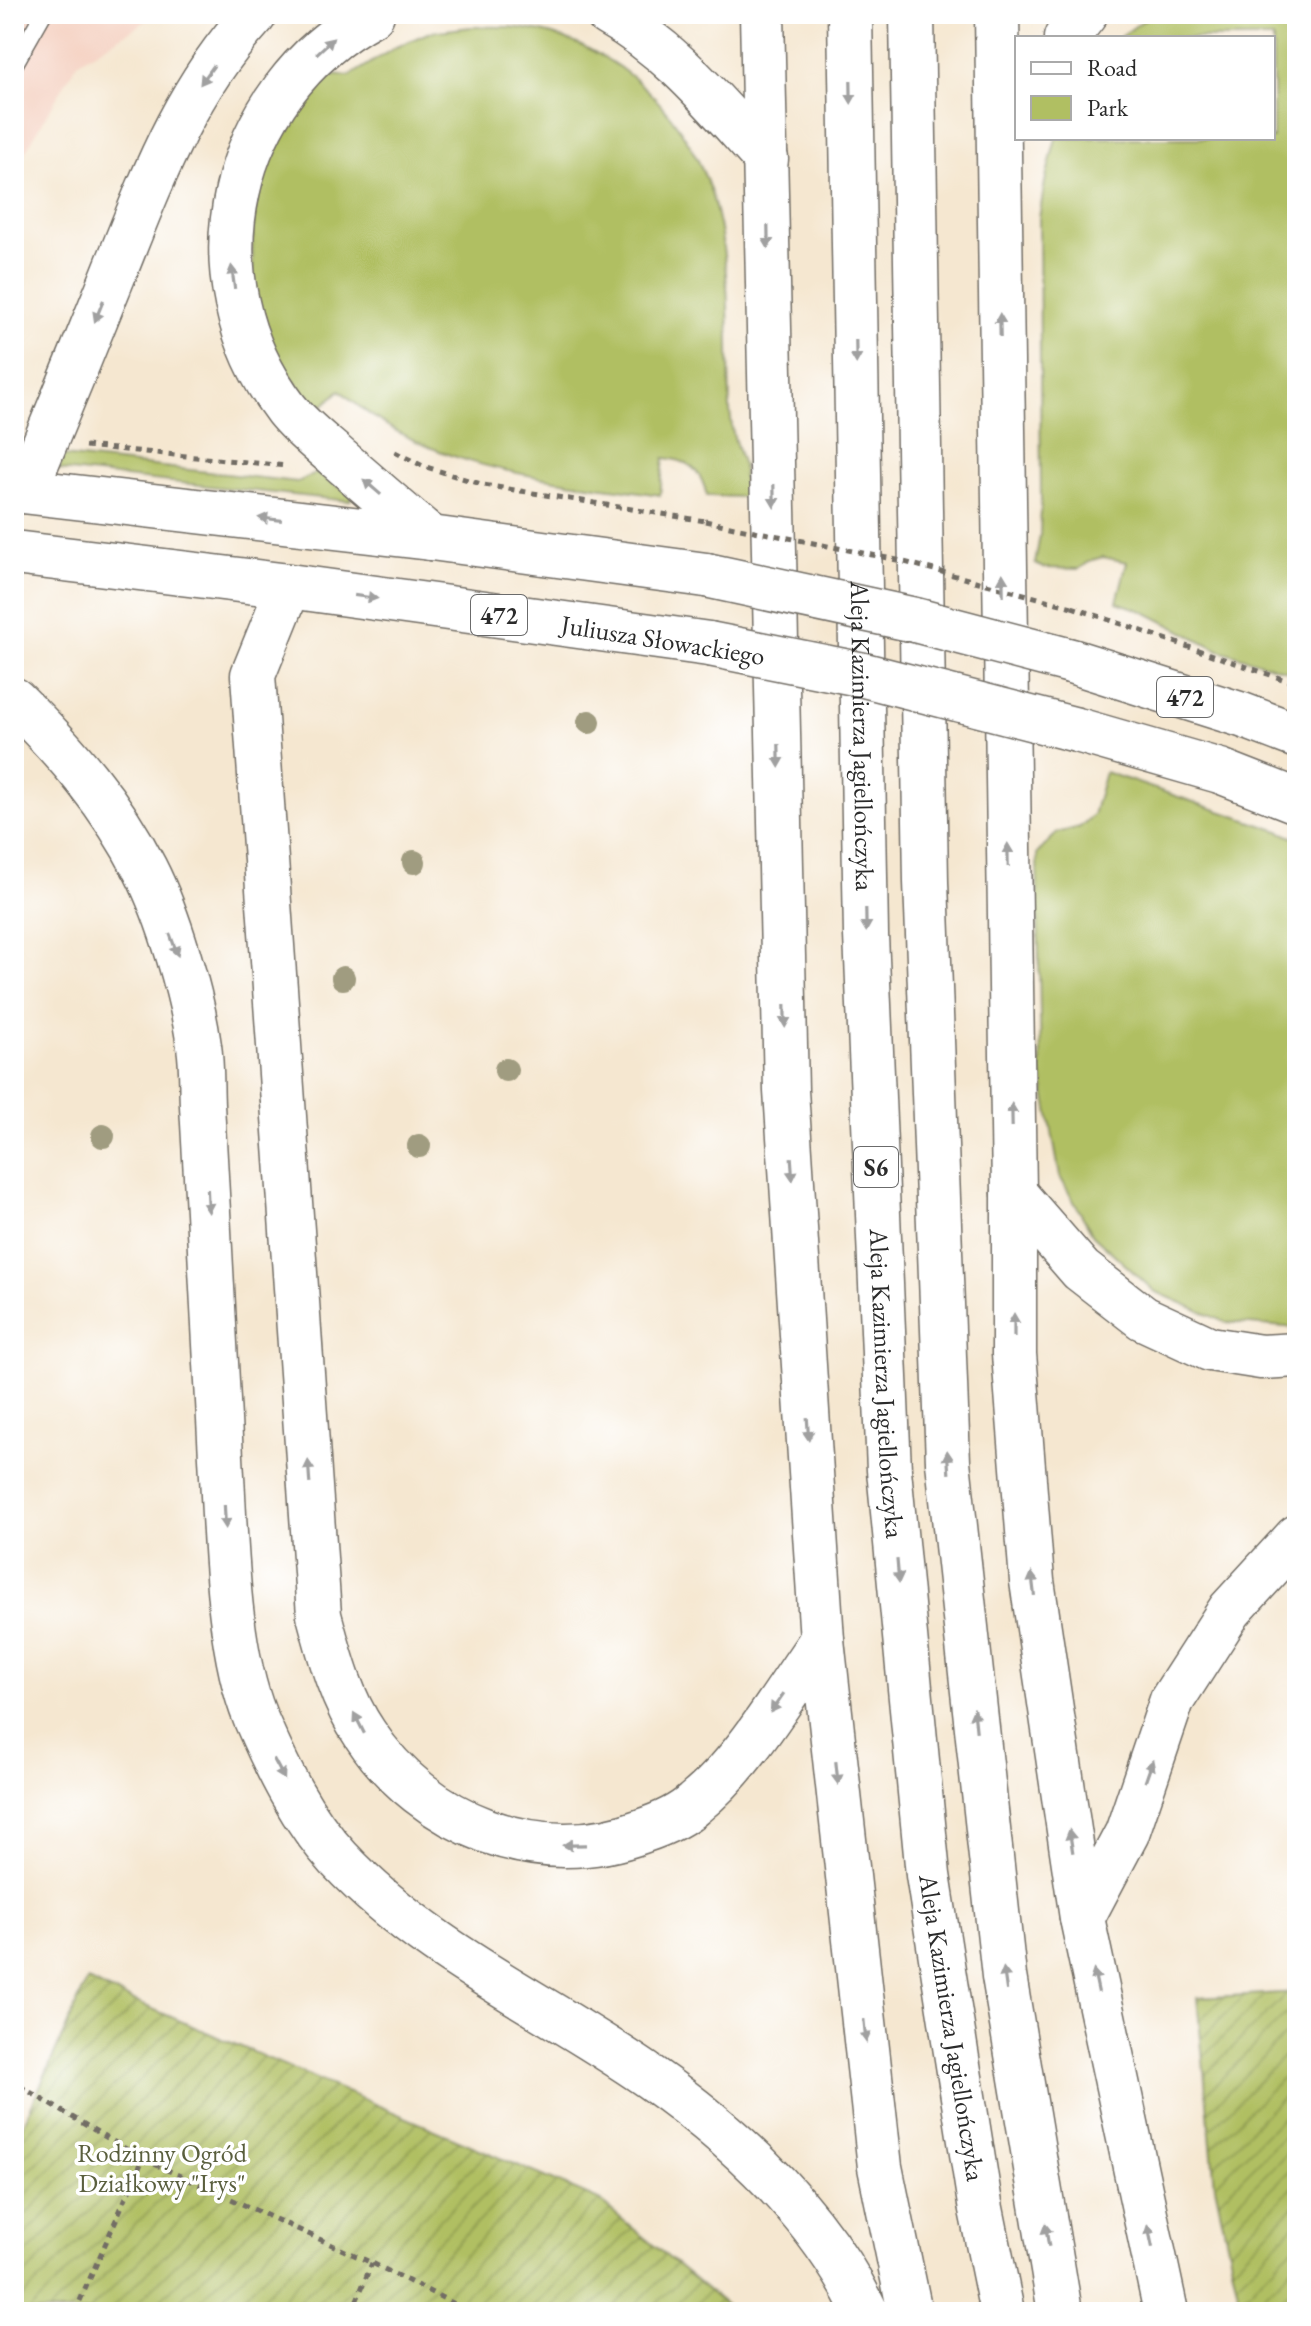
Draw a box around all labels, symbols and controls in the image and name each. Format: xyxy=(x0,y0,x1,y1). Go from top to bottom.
legend xyxy=(1015,36,1275,140)
one-way arrow xyxy=(315,37,334,55)
text: Road xyxy=(1087,52,1138,83)
one-way arrow xyxy=(200,64,215,85)
one-way arrow xyxy=(845,80,857,105)
text: Park xyxy=(1087,92,1129,123)
one-way arrow xyxy=(762,225,774,250)
one-way arrow xyxy=(226,264,239,289)
one-way arrow xyxy=(92,299,105,323)
one-way arrow xyxy=(994,312,1006,337)
one-way arrow xyxy=(849,340,862,365)
one-way arrow xyxy=(362,479,382,496)
one-way arrow xyxy=(767,484,780,509)
one-way arrow xyxy=(257,513,282,526)
one-way arrow xyxy=(997,572,1010,597)
street label: Aleja Kazimierza Jagiellończyka xyxy=(843,579,882,892)
one-way arrow xyxy=(354,591,379,604)
road number: 472 xyxy=(471,595,527,635)
street label: Juliusza Słowackiego xyxy=(557,607,767,673)
road number: 472 xyxy=(1157,677,1213,717)
one-way arrow xyxy=(773,744,786,769)
one-way arrow xyxy=(1002,842,1014,867)
one-way arrow xyxy=(860,908,872,933)
one-way arrow xyxy=(168,933,181,957)
one-way arrow xyxy=(779,1004,791,1029)
one-way arrow xyxy=(1006,1102,1019,1127)
road number: S6 xyxy=(854,1147,898,1187)
one-way arrow xyxy=(785,1157,798,1182)
one-way arrow xyxy=(201,1189,214,1214)
street label: Aleja Kazimierza Jagiellończyka xyxy=(862,1227,913,1540)
one-way arrow xyxy=(1008,1312,1020,1337)
one-way arrow xyxy=(802,1417,815,1442)
one-way arrow xyxy=(941,1449,954,1474)
one-way arrow xyxy=(302,1459,315,1484)
one-way arrow xyxy=(218,1505,231,1530)
one-way arrow xyxy=(892,1559,905,1584)
one-way arrow xyxy=(1026,1571,1039,1596)
one-way arrow xyxy=(770,1693,785,1714)
one-way arrow xyxy=(968,1707,981,1732)
one-way arrow xyxy=(353,1712,366,1735)
one-way arrow xyxy=(271,1758,285,1780)
one-way arrow xyxy=(1143,1759,1155,1783)
one-way arrow xyxy=(830,1761,843,1786)
one-way arrow xyxy=(1064,1828,1077,1853)
one-way arrow xyxy=(561,1839,586,1851)
street label: Aleja Kazimierza Jagiellończyka xyxy=(911,1871,993,2184)
one-way arrow xyxy=(998,1966,1011,1991)
one-way arrow xyxy=(1089,1969,1102,1994)
one-way arrow xyxy=(859,2019,872,2044)
park label: Rodzinny Ogród Działkowy "Irys" xyxy=(77,2136,248,2200)
one-way arrow xyxy=(1040,2222,1053,2247)
one-way arrow xyxy=(1143,2223,1156,2248)

